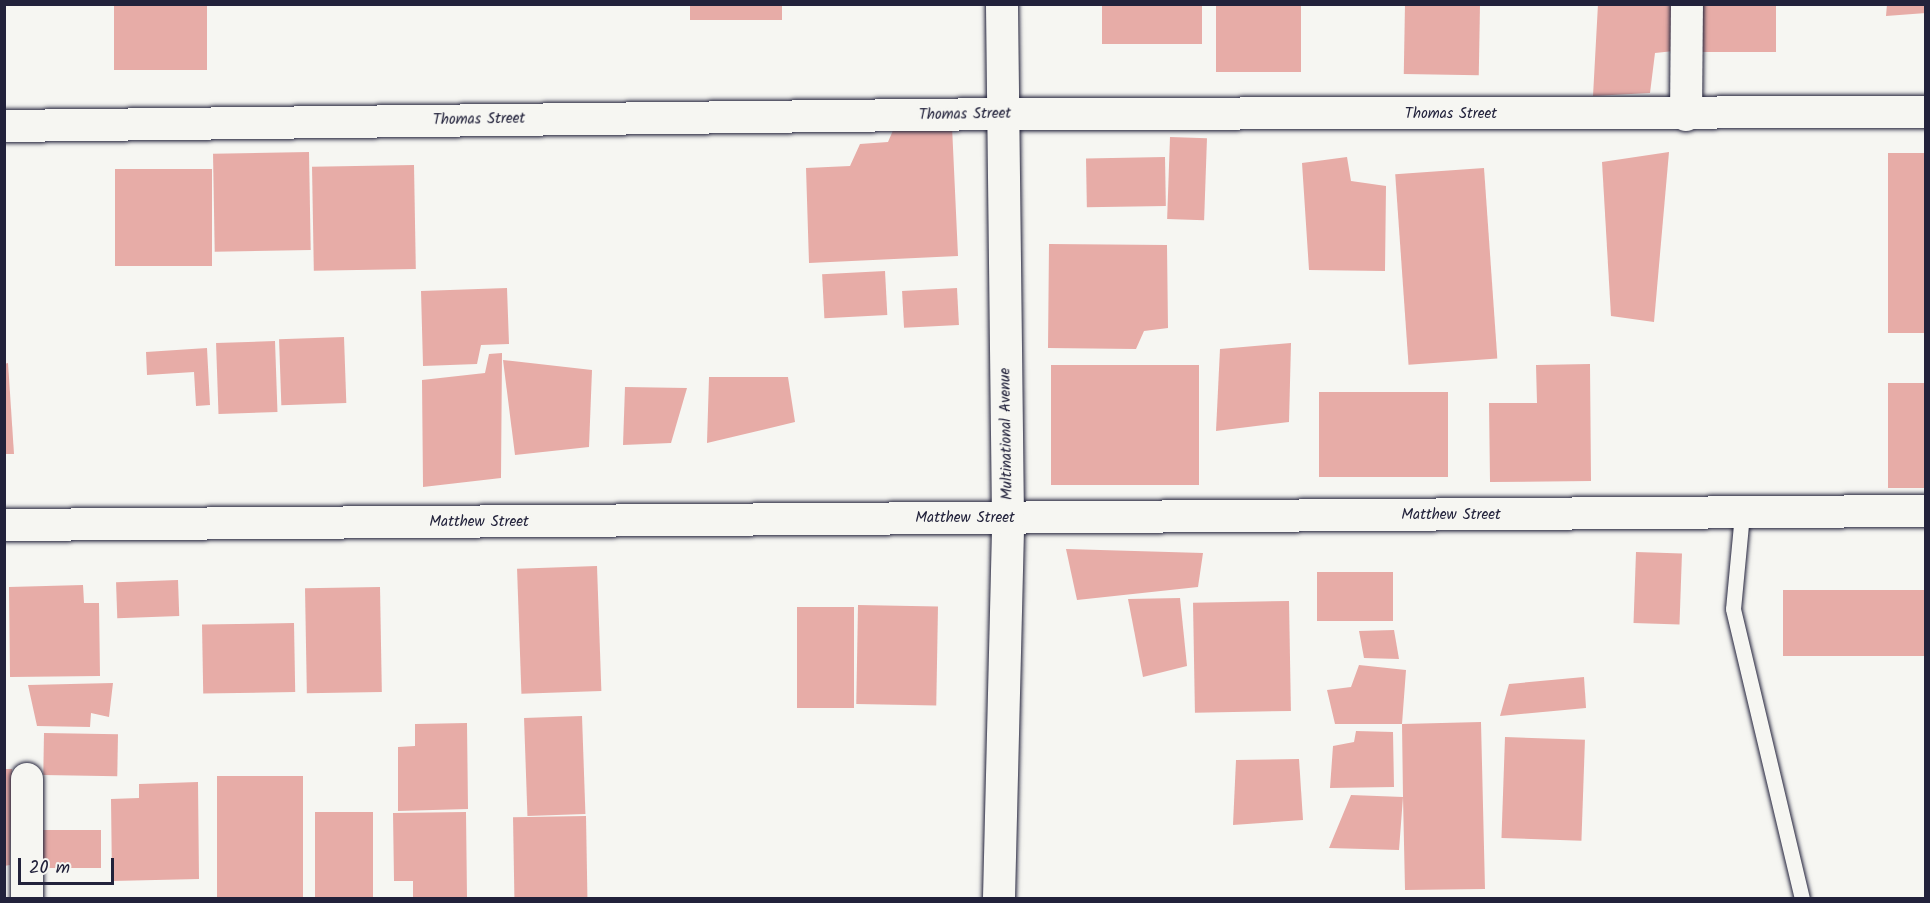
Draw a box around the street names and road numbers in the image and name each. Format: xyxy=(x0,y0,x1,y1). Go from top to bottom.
street label: Thomas Street xyxy=(919,105,1011,125)
street label: Thomas Street xyxy=(1405,106,1497,124)
street label: Thomas Street xyxy=(433,110,525,130)
street label: Multinational Avenue xyxy=(997,368,1017,500)
street label: Matthew Street xyxy=(1401,507,1501,525)
street label: Matthew Street xyxy=(915,510,1015,528)
street label: Matthew Street xyxy=(429,514,529,532)

